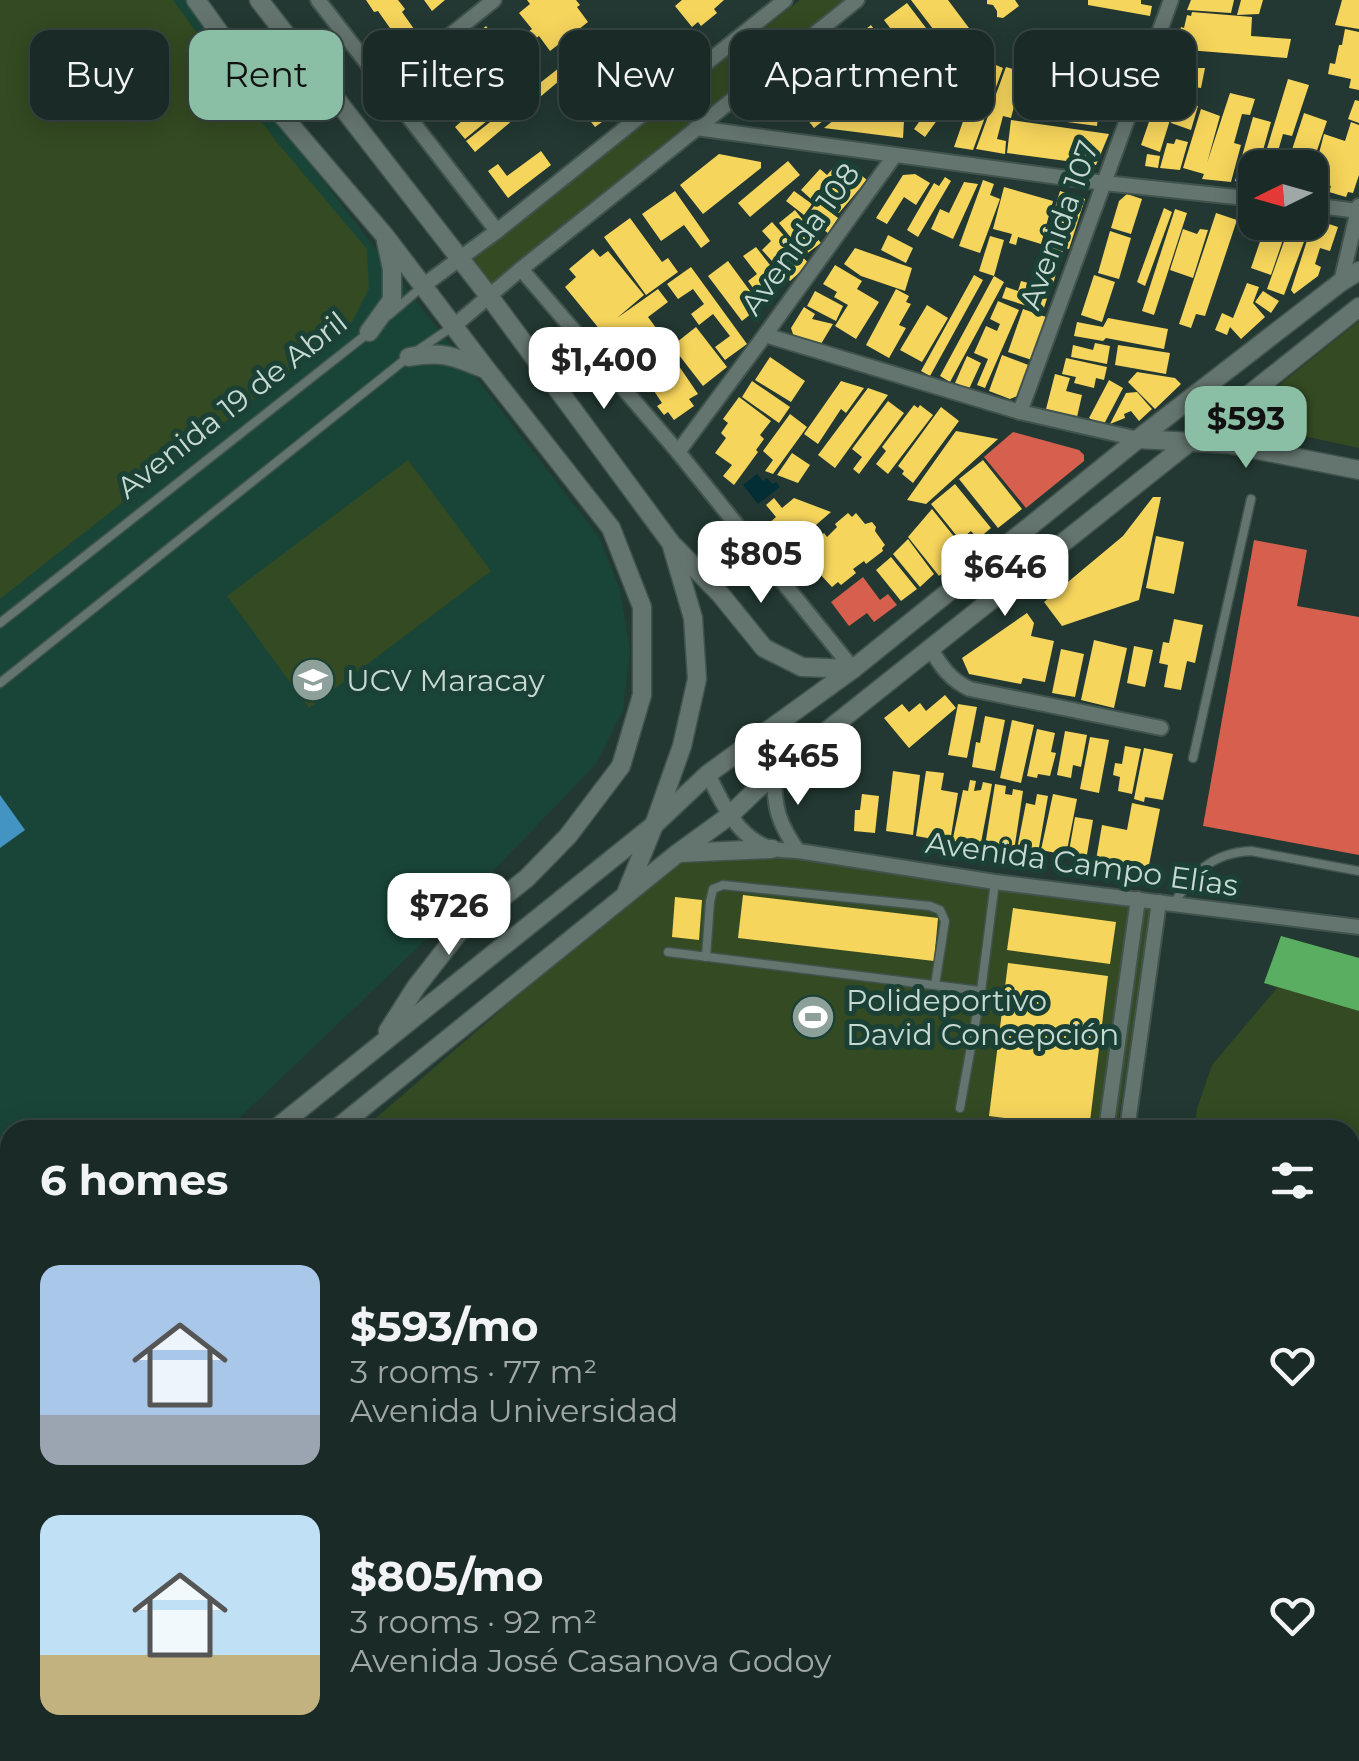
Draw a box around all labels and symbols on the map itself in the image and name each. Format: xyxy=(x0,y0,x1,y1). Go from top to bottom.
street label: Avenida 107 xyxy=(1011,135,1107,315)
north arrow xyxy=(1238,150,1328,240)
street label: Avenida 108 xyxy=(732,156,868,322)
street label: Avenida 19 de Abril xyxy=(110,304,354,506)
pin: $1,400 xyxy=(523,327,685,412)
pin: $593 xyxy=(1187,386,1305,471)
pin: $805 xyxy=(702,521,820,606)
pin: $646 xyxy=(946,534,1064,619)
school or university icon: UCV Maracay xyxy=(290,657,336,703)
place label: UCV Maracay xyxy=(346,662,545,699)
pin: $465 xyxy=(739,723,857,808)
street label: Avenida Campo Elías xyxy=(923,824,1241,904)
pin: $726 xyxy=(390,873,508,958)
place label: Polideportivo David Concepción xyxy=(846,982,1119,1053)
sports icon: Polideportivo David Concepción xyxy=(790,994,836,1040)

